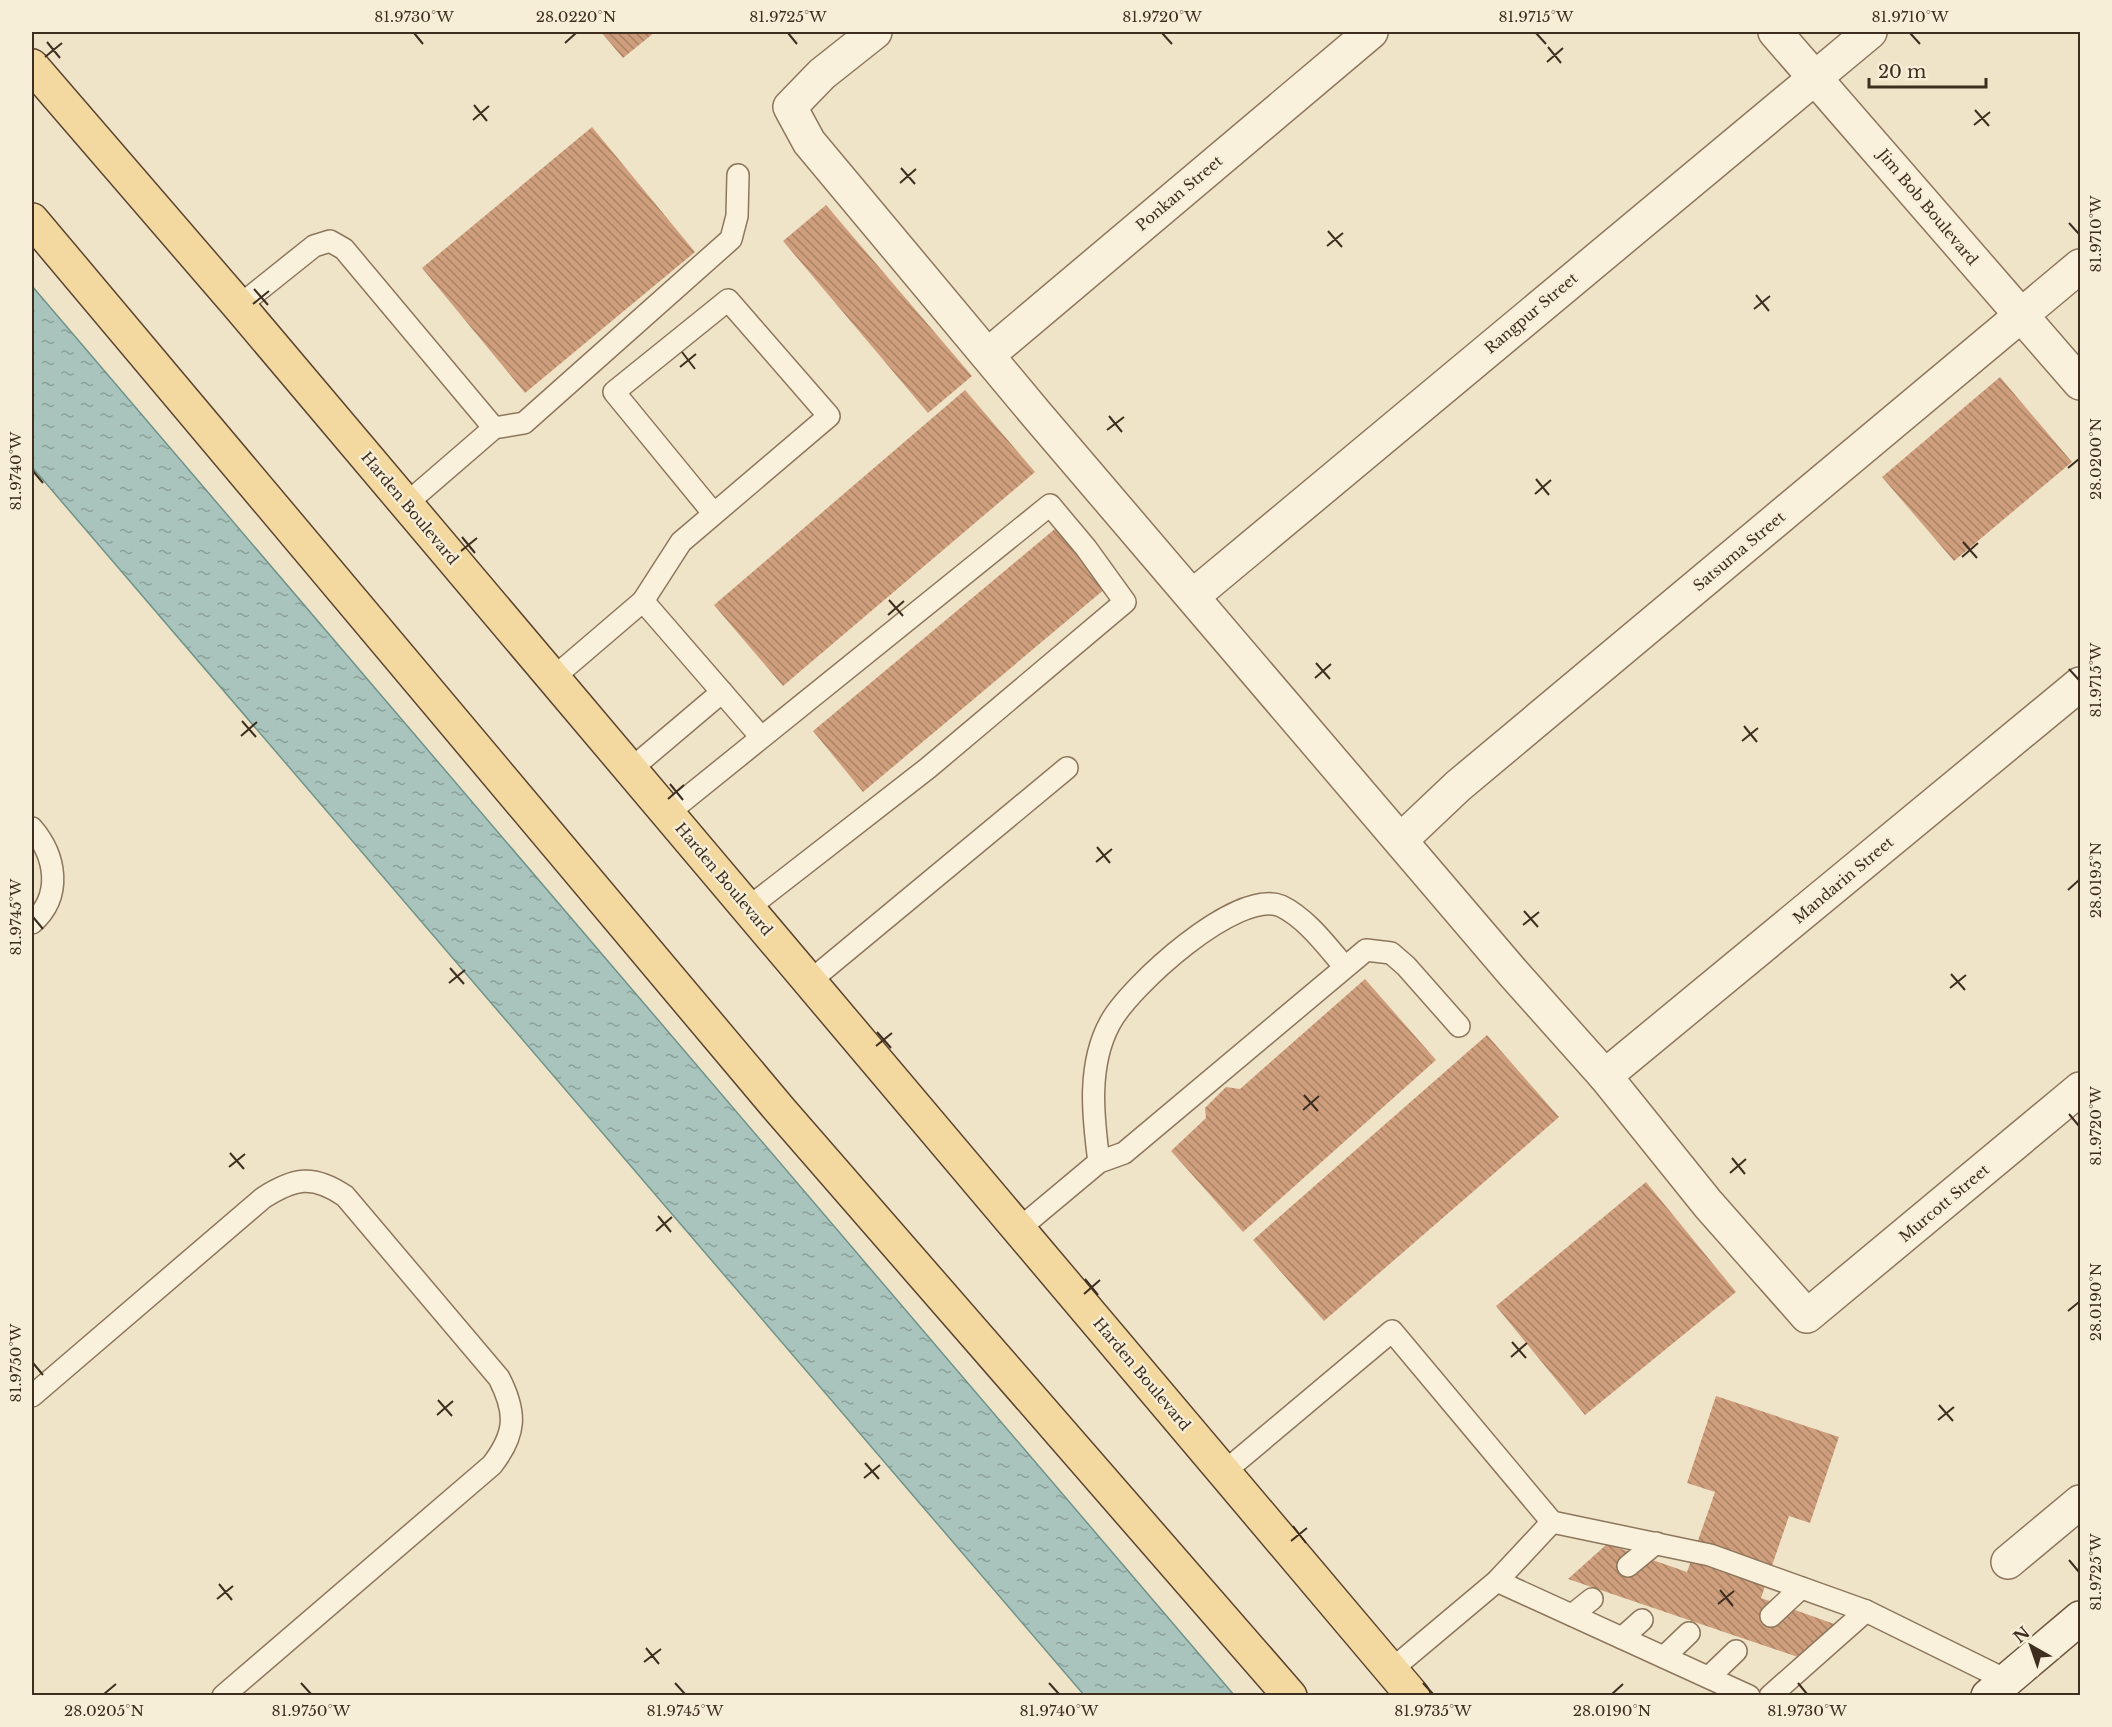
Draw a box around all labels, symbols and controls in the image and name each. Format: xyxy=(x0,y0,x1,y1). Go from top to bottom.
text: 81.9730°W xyxy=(374,7,454,26)
text: 28.0220°N xyxy=(536,7,616,26)
text: 81.9725°W xyxy=(749,7,827,26)
text: 81.9720°W xyxy=(1122,7,1202,26)
text: 81.9715°W xyxy=(1499,7,1574,26)
text: 81.9710°W xyxy=(1871,7,1949,26)
scale bar xyxy=(1869,51,1986,89)
text: 20 m xyxy=(1878,61,1926,83)
street label: Jim Bob Boulevard xyxy=(1873,144,1982,269)
street label: Ponkan Street xyxy=(1132,151,1226,235)
text: 81.9710°W xyxy=(2086,195,2105,273)
street label: Rangpur Street xyxy=(1481,268,1582,358)
text: 28.0200°N xyxy=(2086,418,2105,500)
text: 81.9740°W xyxy=(6,431,25,510)
street label: Harden Boulevard xyxy=(357,448,463,568)
street label: Satsuma Street xyxy=(1689,507,1789,595)
text: 81.9715°W xyxy=(2086,642,2105,717)
street label: Harden Boulevard xyxy=(671,819,777,939)
street label: Mandarin Street xyxy=(1789,832,1897,928)
text: 28.0195°N xyxy=(2086,842,2105,918)
text: 81.9745°W xyxy=(6,878,25,955)
text: 81.9720°W xyxy=(2086,1086,2105,1166)
street label: Murcott Street xyxy=(1895,1160,1993,1246)
text: 28.0190°N xyxy=(2086,1263,2105,1341)
street label: Harden Boulevard xyxy=(1089,1314,1195,1434)
text: 81.9750°W xyxy=(6,1323,25,1402)
text: 81.9725°W xyxy=(2086,1533,2105,1611)
north arrow xyxy=(2001,1616,2061,1676)
text: N xyxy=(2009,1622,2034,1647)
text: 28.0205°N xyxy=(64,1701,144,1720)
text: 81.9750°W xyxy=(272,1701,351,1720)
text: 81.9745°W xyxy=(647,1701,724,1720)
text: 81.9740°W xyxy=(1020,1701,1099,1720)
text: 81.9735°W xyxy=(1394,1701,1472,1720)
text: 28.0190°N xyxy=(1573,1701,1651,1720)
text: 81.9730°W xyxy=(1767,1701,1847,1720)

